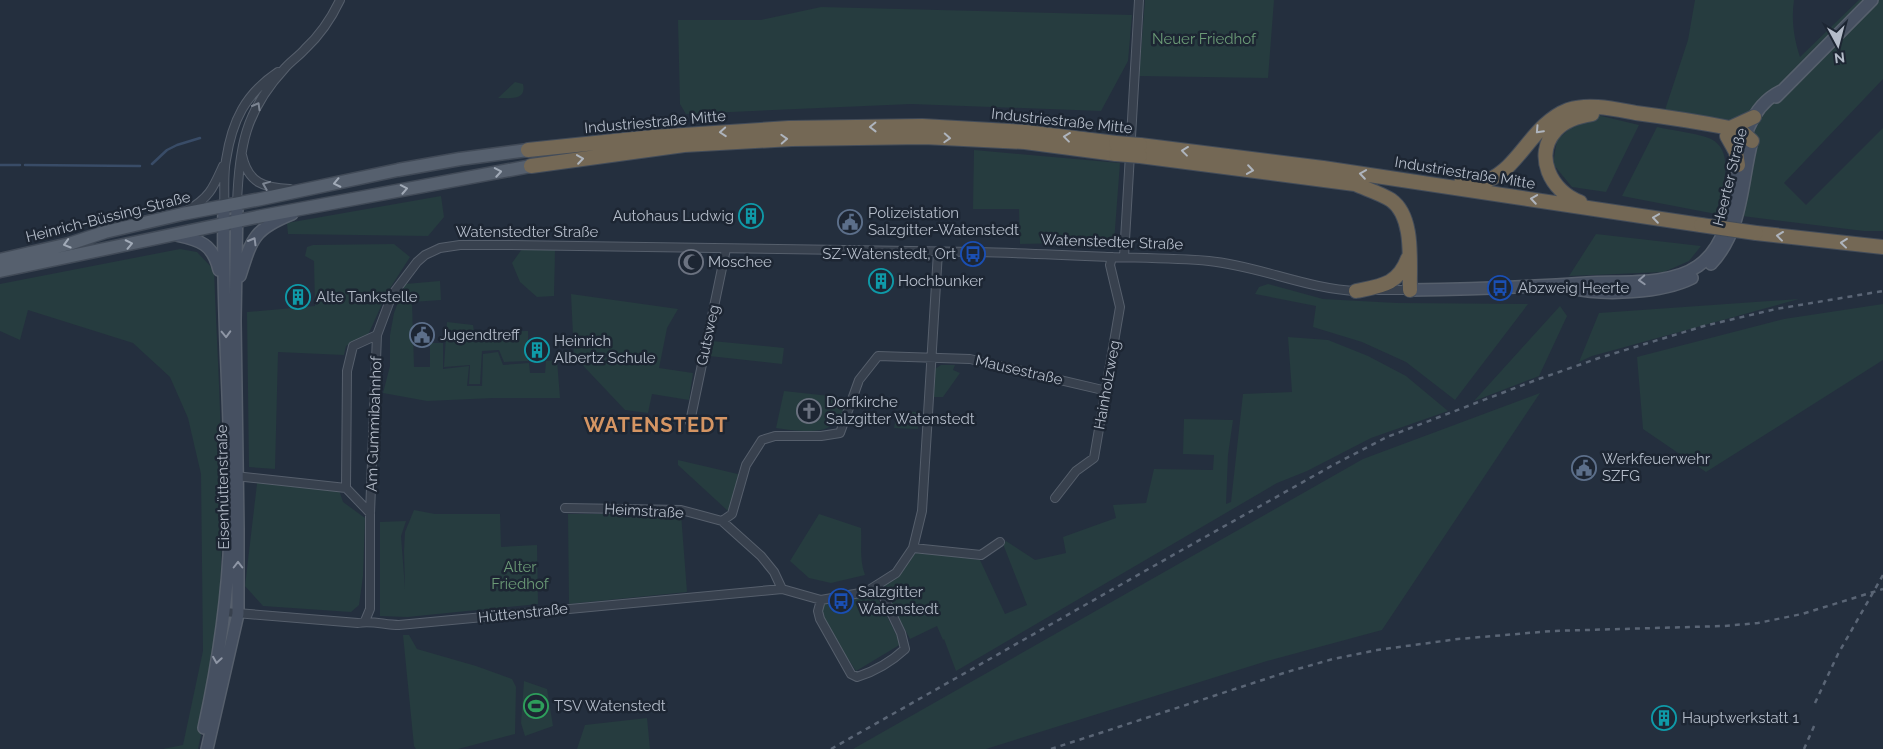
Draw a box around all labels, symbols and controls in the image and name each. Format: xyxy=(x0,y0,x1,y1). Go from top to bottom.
north arrow xyxy=(1813,20,1863,70)
park label: Neuer Friedhof xyxy=(1152,30,1257,48)
text: N xyxy=(1833,49,1846,66)
one-way arrow xyxy=(251,103,261,112)
street label: Industriestraße Mitte xyxy=(990,105,1134,137)
street label: Industriestraße Mitte xyxy=(583,107,727,137)
one-way arrow xyxy=(869,122,876,132)
one-way arrow xyxy=(1536,124,1545,133)
street label: Heerter Straße xyxy=(1709,126,1751,228)
one-way arrow xyxy=(718,127,726,138)
one-way arrow xyxy=(1063,132,1071,143)
one-way arrow xyxy=(943,133,951,144)
one-way arrow xyxy=(781,134,789,145)
one-way arrow xyxy=(1181,146,1189,157)
street label: Industriestraße Mitte xyxy=(1393,153,1537,193)
one-way arrow xyxy=(575,155,584,165)
one-way arrow xyxy=(1247,164,1255,175)
one-way arrow xyxy=(494,167,503,178)
one-way arrow xyxy=(1358,169,1366,180)
one-way arrow xyxy=(332,177,341,188)
one-way arrow xyxy=(262,181,271,191)
one-way arrow xyxy=(400,185,408,195)
street label: Heinrich-Büssing-Straße xyxy=(24,188,192,246)
one-way arrow xyxy=(1530,195,1538,205)
building icon: Autohaus Ludwig xyxy=(738,203,764,229)
place label: Polizeistation Salzgitter-Watenstedt xyxy=(868,204,1019,239)
place label: Autohaus Ludwig xyxy=(613,207,734,225)
public building icon: Polizeistation Salzgitter-Watenstedt xyxy=(837,209,863,235)
one-way arrow xyxy=(1651,213,1659,224)
street label: Watenstedter Straße xyxy=(456,223,599,241)
street label: Watenstedter Straße xyxy=(1040,231,1184,253)
one-way arrow xyxy=(1776,231,1784,242)
one-way arrow xyxy=(64,238,72,248)
one-way arrow xyxy=(247,238,257,247)
one-way arrow xyxy=(1840,238,1848,249)
one-way arrow xyxy=(125,239,134,249)
bus stop icon: SZ-Watenstedt, Ort xyxy=(960,241,986,267)
place label: SZ-Watenstedt, Ort xyxy=(822,245,956,263)
mosque icon: Moschee xyxy=(678,249,704,275)
place label: Moschee xyxy=(708,253,772,271)
building icon: Hochbunker xyxy=(868,268,894,294)
place label: Hochbunker xyxy=(898,272,984,290)
bus stop icon: Abzweig Heerte xyxy=(1487,275,1513,301)
one-way arrow xyxy=(1638,275,1646,286)
place label: Abzweig Heerte xyxy=(1518,279,1629,297)
building icon: Alte Tankstelle xyxy=(285,284,311,310)
place label: Alte Tankstelle xyxy=(316,288,418,306)
street label: Gutsweg xyxy=(693,303,723,367)
public building icon: Jugendtreff xyxy=(409,322,435,348)
place label: Jugendtreff xyxy=(440,326,520,344)
one-way arrow xyxy=(220,331,231,339)
place label: Heinrich Albertz Schule xyxy=(554,332,656,367)
building icon: Heinrich Albertz Schule xyxy=(524,337,550,363)
street label: Hainholzweg xyxy=(1090,339,1124,431)
street label: Mausestraße xyxy=(974,351,1065,389)
street label: Am Gummibahnhof xyxy=(363,355,385,492)
place label: Dorfkirche Salzgitter Watenstedt xyxy=(826,393,975,428)
church icon: Dorfkirche Salzgitter Watenstedt xyxy=(796,398,822,424)
district label: WATENSTEDT xyxy=(584,413,728,437)
street label: Eisenhüttenstraße xyxy=(213,424,233,550)
place label: Werkfeuerwehr SZFG xyxy=(1602,450,1711,485)
public building icon: Werkfeuerwehr SZFG xyxy=(1571,455,1597,481)
street label: Heimstraße xyxy=(604,500,684,522)
park label: Alter Friedhof xyxy=(491,558,550,593)
one-way arrow xyxy=(233,561,243,569)
place label: Salzgitter Watenstedt xyxy=(858,583,939,618)
bus stop icon: Salzgitter Watenstedt xyxy=(828,588,854,614)
street label: Hüttenstraße xyxy=(477,599,569,627)
one-way arrow xyxy=(212,656,222,665)
sports icon: TSV Watenstedt xyxy=(523,693,549,719)
place label: TSV Watenstedt xyxy=(554,697,666,715)
building icon: Hauptwerkstatt 1 xyxy=(1651,705,1677,731)
place label: Hauptwerkstatt 1 xyxy=(1682,709,1799,727)

